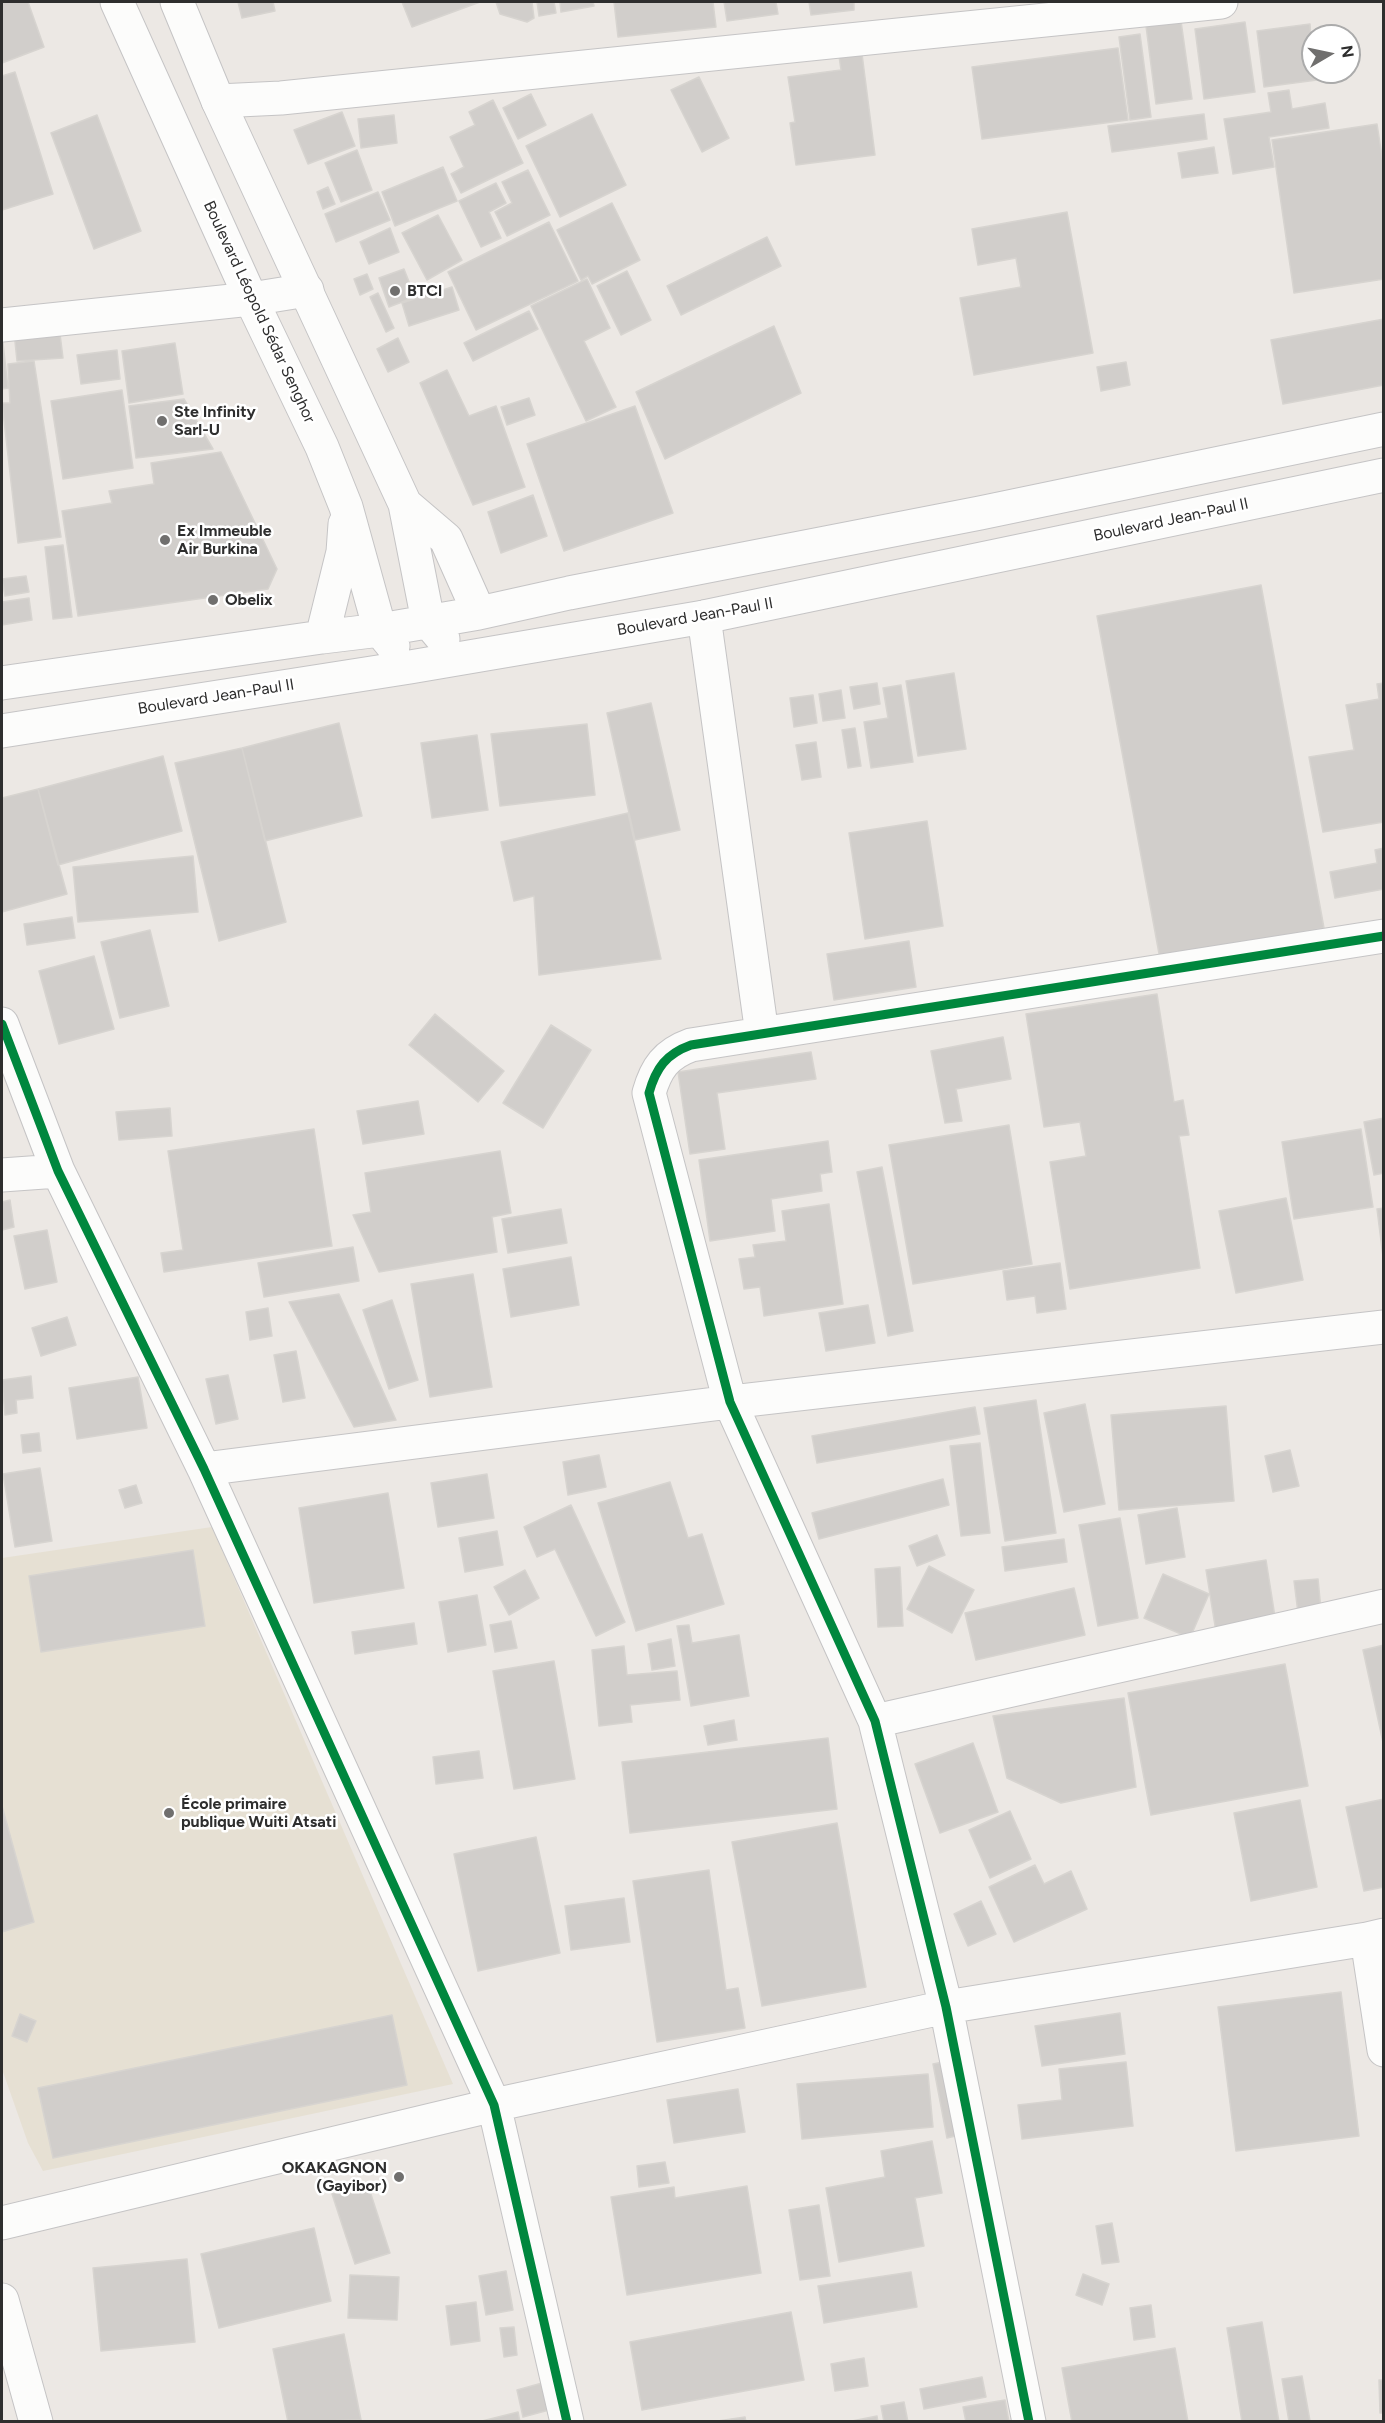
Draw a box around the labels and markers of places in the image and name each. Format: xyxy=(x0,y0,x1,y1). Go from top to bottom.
place label: BTCI xyxy=(407,281,442,301)
marker: BTCI xyxy=(388,284,402,298)
place label: Ste Infinity Sarl-U xyxy=(174,402,256,440)
marker: Ste Infinity Sarl-U xyxy=(155,414,169,428)
place label: Ex Immeuble Air Burkina xyxy=(177,521,272,559)
marker: Ex Immeuble Air Burkina xyxy=(158,533,172,547)
place label: Obelix xyxy=(225,590,273,610)
marker: Obelix xyxy=(206,593,220,607)
place label: École primaire publique Wuiti Atsati xyxy=(181,1794,336,1832)
marker: École primaire publique Wuiti Atsati xyxy=(162,1806,176,1820)
place label: OKAKAGNON (Gayibor) xyxy=(282,2158,387,2196)
marker: OKAKAGNON (Gayibor) xyxy=(392,2170,406,2184)

